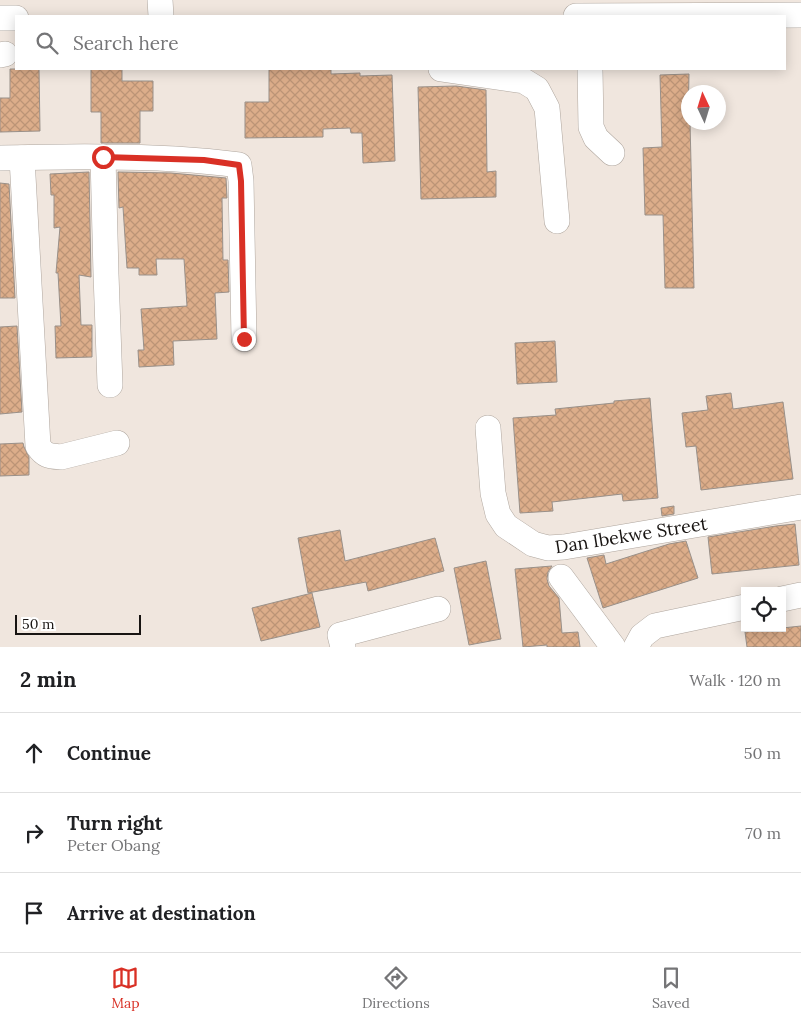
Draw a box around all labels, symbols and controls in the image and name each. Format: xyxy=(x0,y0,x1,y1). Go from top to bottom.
search box xyxy=(15,15,786,70)
icon: search xyxy=(33,29,61,57)
text: Search here xyxy=(73,31,179,55)
north arrow xyxy=(681,85,726,130)
route start xyxy=(92,146,115,169)
route end xyxy=(233,328,256,351)
street label: Dan Ibekwe Street xyxy=(553,512,709,558)
map controls xyxy=(741,587,786,632)
button: locate xyxy=(741,587,786,632)
scale bar xyxy=(15,612,141,635)
text: 50 m xyxy=(22,615,55,633)
text: 2 min xyxy=(20,666,76,693)
text: Walk · 120 m xyxy=(689,670,781,690)
icon: ahead xyxy=(20,739,48,767)
text: Continue xyxy=(67,741,151,765)
text: 50 m xyxy=(744,743,781,763)
text: Turn right xyxy=(67,811,163,835)
icon: right xyxy=(20,819,48,847)
text: 70 m xyxy=(745,823,781,843)
text: Peter Obang xyxy=(67,835,160,855)
icon: arrive xyxy=(20,899,48,927)
text: Arrive at destination xyxy=(67,901,256,925)
tab: Map xyxy=(111,964,140,1012)
tab: Directions xyxy=(362,964,430,1012)
tab: Saved xyxy=(652,964,690,1012)

